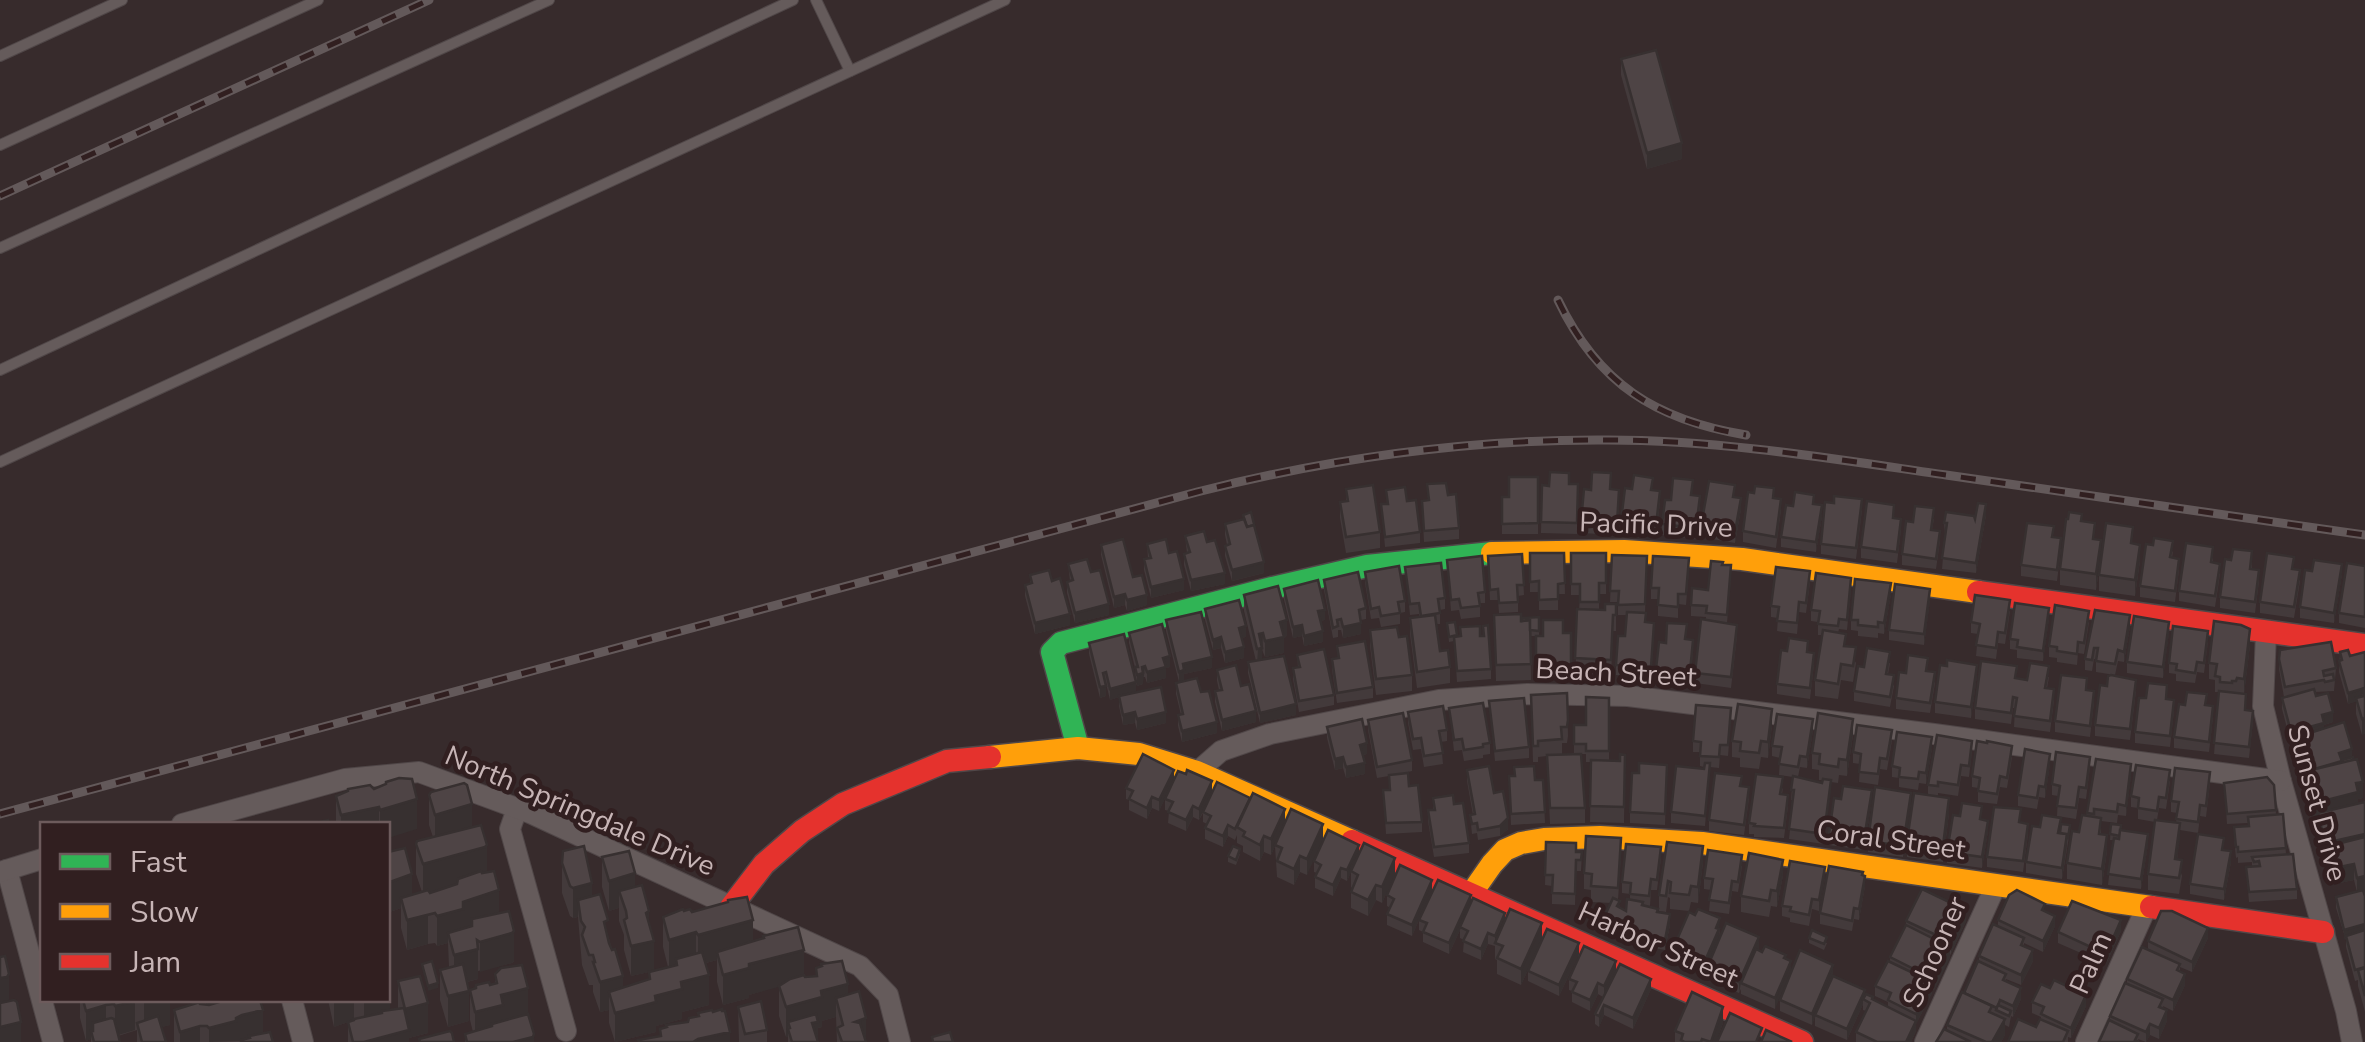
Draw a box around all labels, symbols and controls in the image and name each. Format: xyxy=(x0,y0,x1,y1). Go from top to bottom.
street label: Pacific Drive xyxy=(1579,503,1733,547)
street label: Beach Street xyxy=(1535,650,1698,696)
street label: Sunset Drive xyxy=(2278,721,2356,885)
street label: North Springdale Drive xyxy=(439,737,721,885)
street label: Coral Street xyxy=(1814,811,1968,869)
legend xyxy=(40,822,390,1002)
text: Fast xyxy=(130,842,187,883)
street label: Schooner xyxy=(1894,890,1976,1014)
text: Slow xyxy=(130,892,199,933)
street label: Harbor Street xyxy=(1572,893,1744,997)
street label: Palm xyxy=(2061,926,2121,1000)
text: Jam xyxy=(129,942,181,983)

